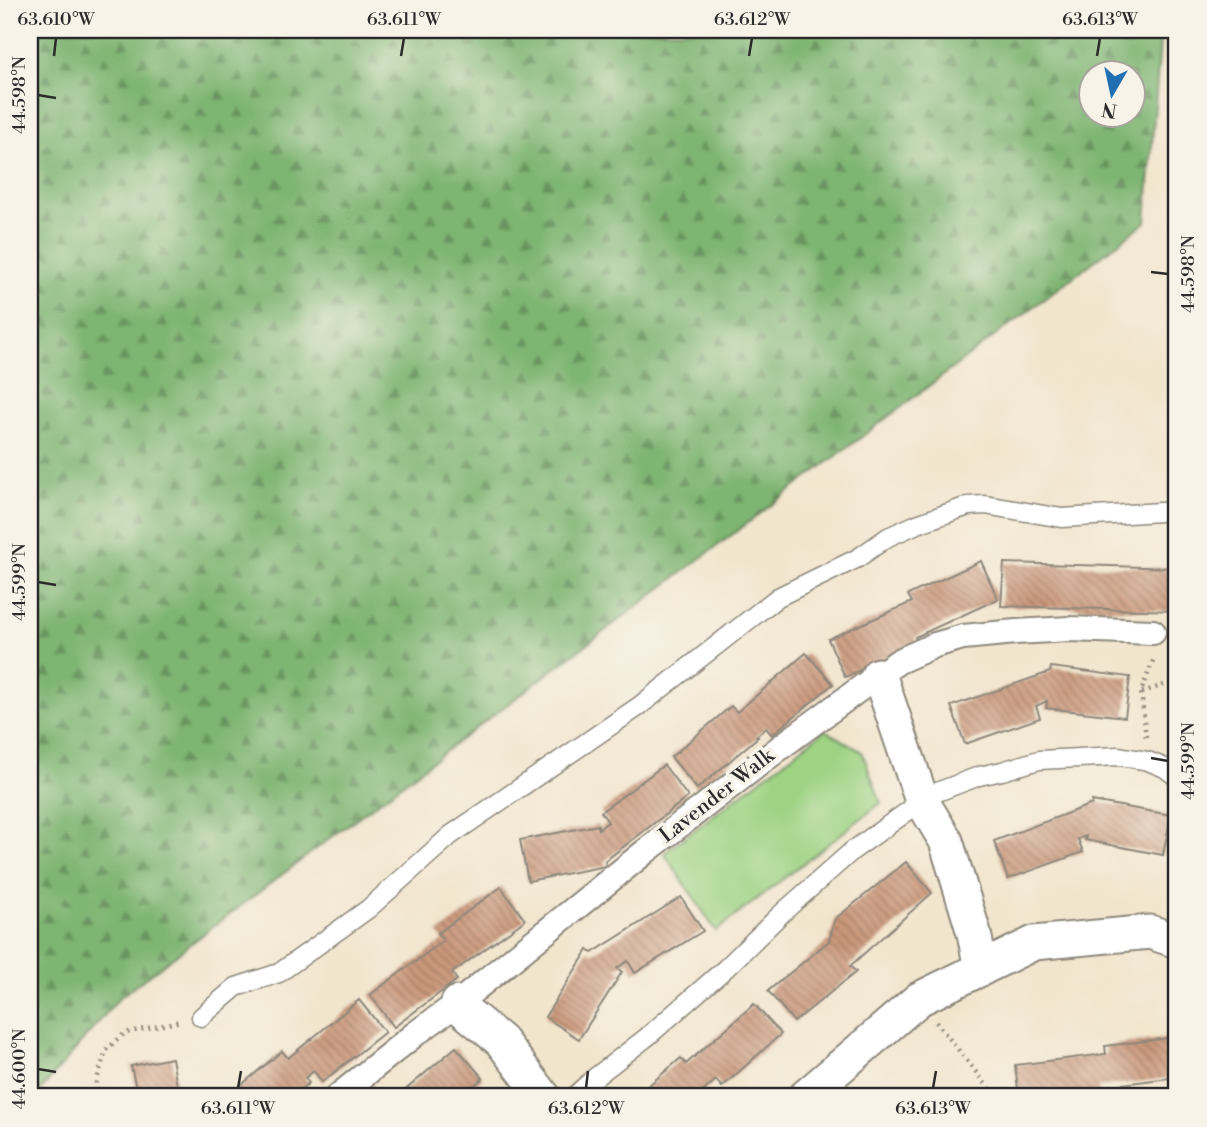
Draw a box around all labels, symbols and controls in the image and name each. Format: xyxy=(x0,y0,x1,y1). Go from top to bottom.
text: 63.610°W xyxy=(17,8,95,31)
text: 63.611°W xyxy=(367,8,442,31)
text: 63.612°W xyxy=(714,8,791,31)
text: 63.613°W xyxy=(1062,8,1139,31)
text: 44.598°N xyxy=(8,56,31,134)
north arrow xyxy=(1078,60,1148,130)
text: N xyxy=(1100,97,1119,123)
text: 44.598°N xyxy=(1177,235,1200,313)
text: 44.599°N xyxy=(8,543,31,621)
text: 44.599°N xyxy=(1177,722,1200,800)
street label: Lavender Walk xyxy=(654,742,781,849)
text: 44.600°N xyxy=(8,1028,31,1109)
text: 63.611°W xyxy=(201,1097,276,1120)
text: 63.612°W xyxy=(548,1097,625,1120)
text: 63.613°W xyxy=(895,1097,972,1120)

